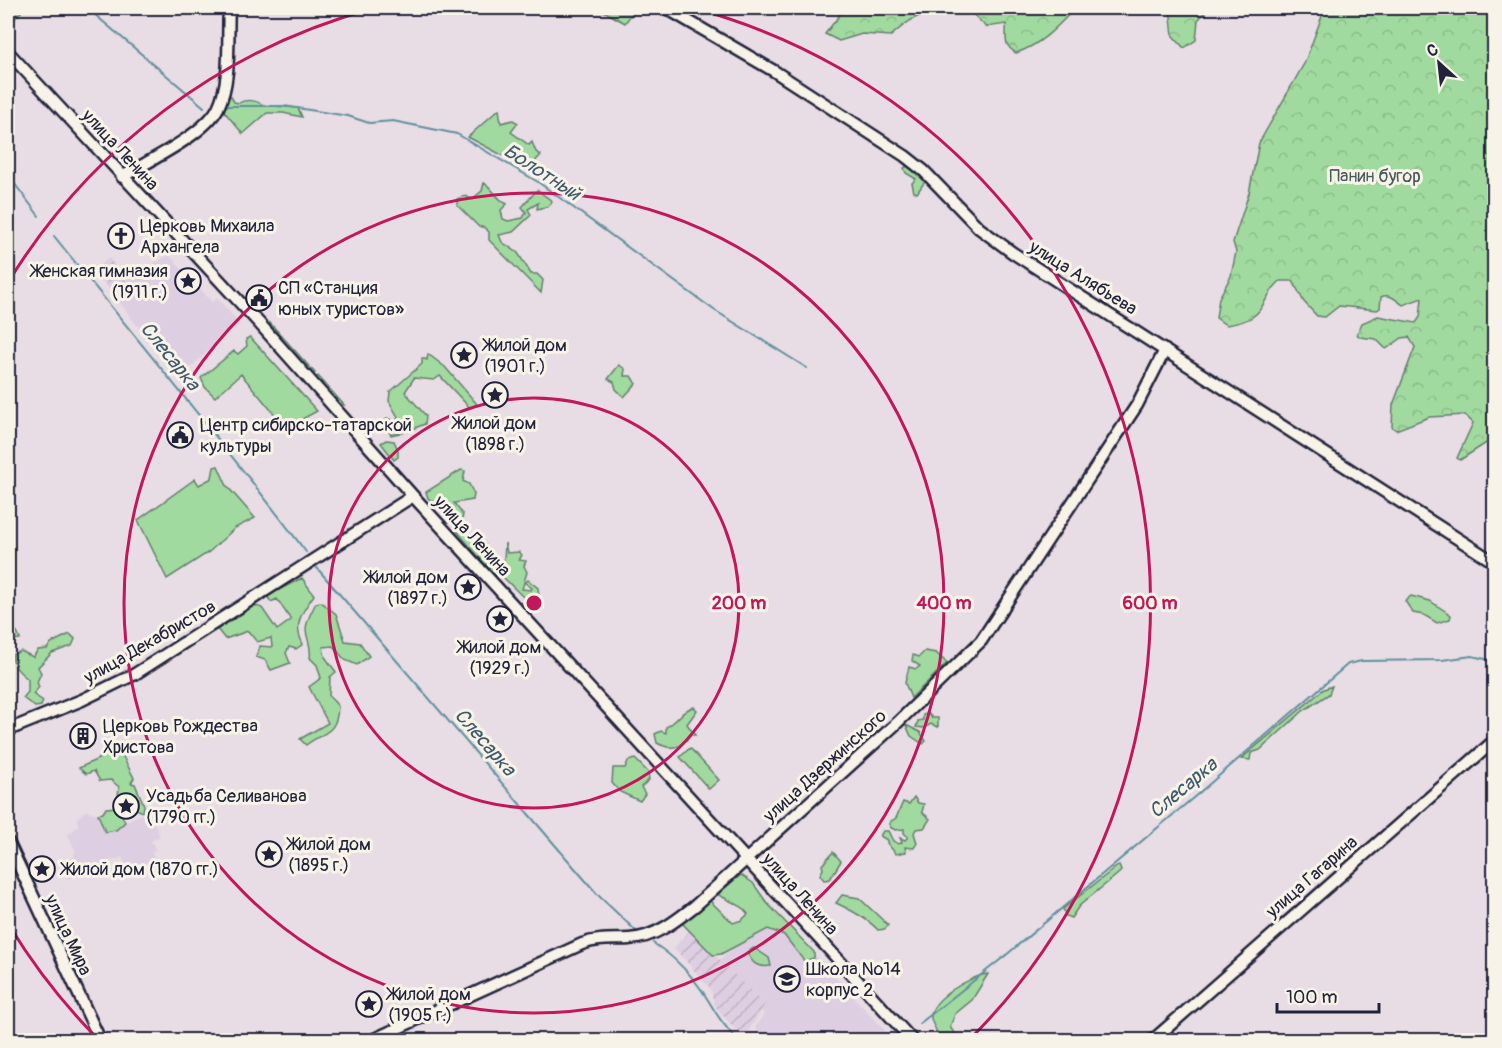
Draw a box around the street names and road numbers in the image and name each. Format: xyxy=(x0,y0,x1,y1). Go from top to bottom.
street label: улица Ленина xyxy=(76,104,163,195)
street label: улица Алябьева xyxy=(1024,235,1141,320)
street label: улица Ленина xyxy=(428,490,515,581)
street label: улица Декабристов xyxy=(79,595,220,690)
street label: улица Дзержинского xyxy=(758,704,892,828)
street label: улица Гагарина xyxy=(1261,831,1363,924)
street label: улица Ленина xyxy=(756,847,843,940)
street label: улица Мира xyxy=(39,890,97,979)

